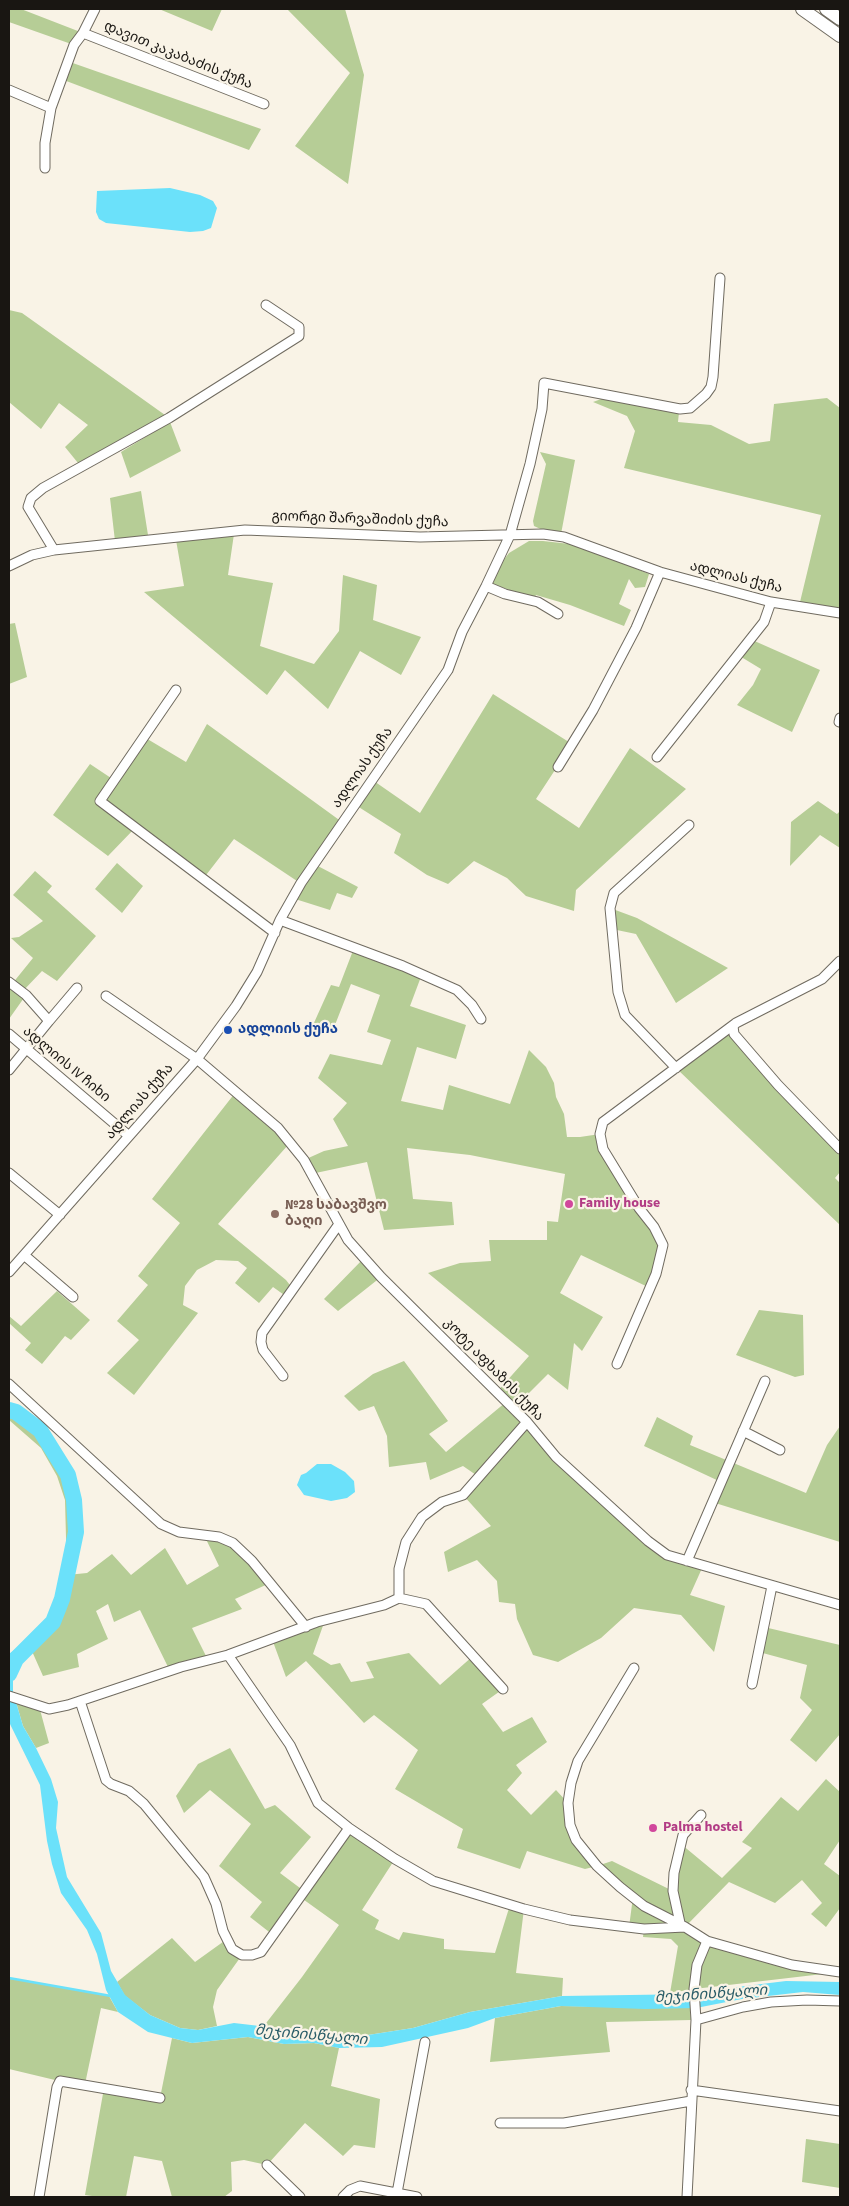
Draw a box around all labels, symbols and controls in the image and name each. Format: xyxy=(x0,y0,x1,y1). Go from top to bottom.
street label: დავით კაკაბაძის ქუჩა xyxy=(101,18,255,94)
street label: გიორგი შარვაშიძის ქუჩა xyxy=(271,509,449,531)
street label: ადლიას ქუჩა xyxy=(688,558,784,598)
street label: ადლიას ქუჩა xyxy=(329,724,397,812)
place label: ადლიის ქუჩა xyxy=(238,1022,338,1038)
street label: ადლიის IV ჩიხი xyxy=(19,1023,113,1107)
marker: ადლიის ქუჩა xyxy=(222,1024,234,1036)
street label: ადლიას ქუჩა xyxy=(103,1061,177,1143)
place label: Family house xyxy=(579,1196,660,1212)
place label: №28 საბავშვო ბაღი xyxy=(285,1198,387,1230)
marker: Family house xyxy=(563,1198,575,1210)
marker: №28 საბავშვო ბაღი xyxy=(269,1208,281,1220)
street label: კოტე აფხაზის ქუჩა xyxy=(439,1315,547,1425)
place label: Palma hostel xyxy=(663,1820,742,1836)
marker: Palma hostel xyxy=(647,1822,659,1834)
water label: მეჯინისწყალი xyxy=(654,1982,768,2008)
water label: მეჯინისწყალი xyxy=(254,2022,368,2050)

